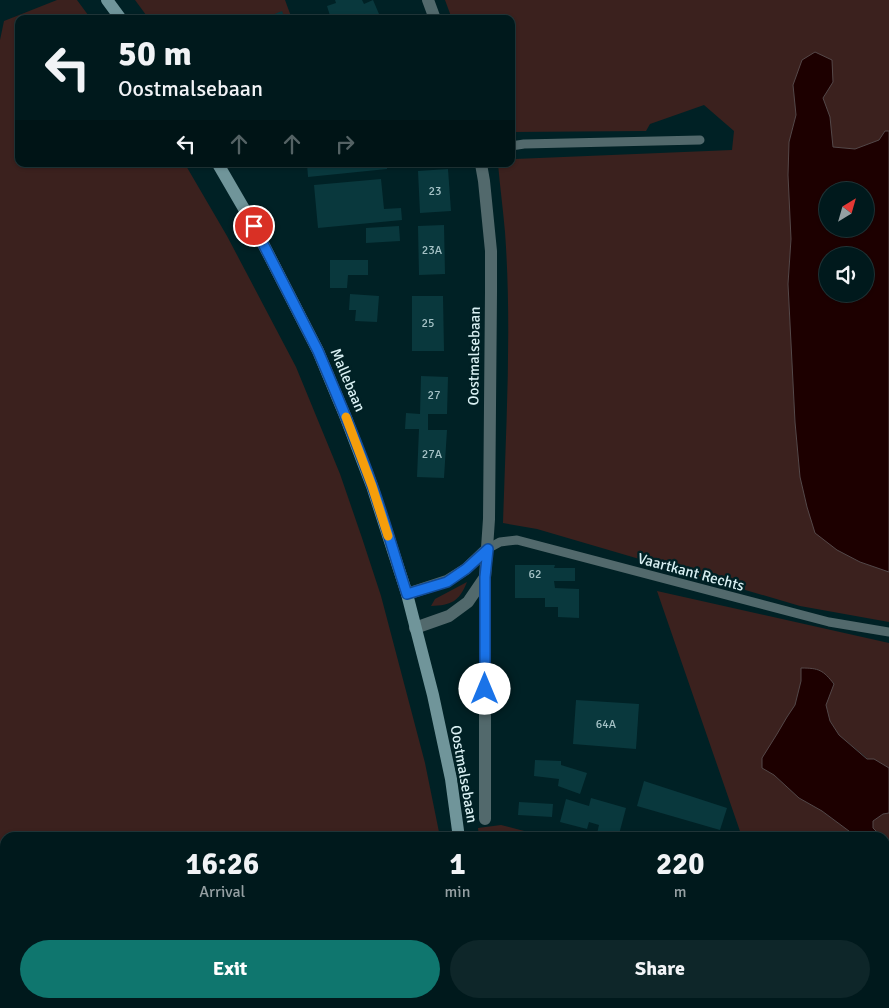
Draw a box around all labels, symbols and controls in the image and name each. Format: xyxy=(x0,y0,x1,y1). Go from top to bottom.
text: 50 m xyxy=(118,32,192,75)
icon: left xyxy=(35,35,100,100)
text: Oostmalsebaan xyxy=(118,75,263,102)
icon: left xyxy=(172,130,200,158)
icon: ahead xyxy=(225,130,253,158)
icon: ahead xyxy=(278,130,306,158)
icon: right xyxy=(331,130,359,158)
north arrow xyxy=(819,182,874,238)
map controls xyxy=(819,182,874,302)
house number: 23 xyxy=(429,184,441,199)
pin xyxy=(233,205,275,247)
icon: arrive xyxy=(240,212,268,240)
house number: 23A xyxy=(422,243,443,258)
button: sound xyxy=(819,247,874,302)
street label: Oostmalsebaan xyxy=(464,306,484,406)
house number: 25 xyxy=(422,316,434,331)
street label: Mallebaan xyxy=(327,346,369,414)
house number: 27 xyxy=(428,388,440,403)
house number: 27A xyxy=(422,447,443,462)
street label: Vaartkant Rechts xyxy=(636,549,747,595)
house number: 62 xyxy=(529,567,541,582)
position arrow xyxy=(458,662,510,714)
house number: 64A xyxy=(596,717,617,732)
street label: Oostmalsebaan xyxy=(447,724,481,824)
text: 16:26 xyxy=(185,846,259,883)
text: 1 xyxy=(449,846,466,883)
text: 220 xyxy=(656,846,704,883)
text: Arrival xyxy=(199,882,245,902)
text: min xyxy=(445,882,470,902)
text: m xyxy=(674,882,687,902)
button: Exit xyxy=(20,940,440,998)
button: Share xyxy=(450,940,870,998)

